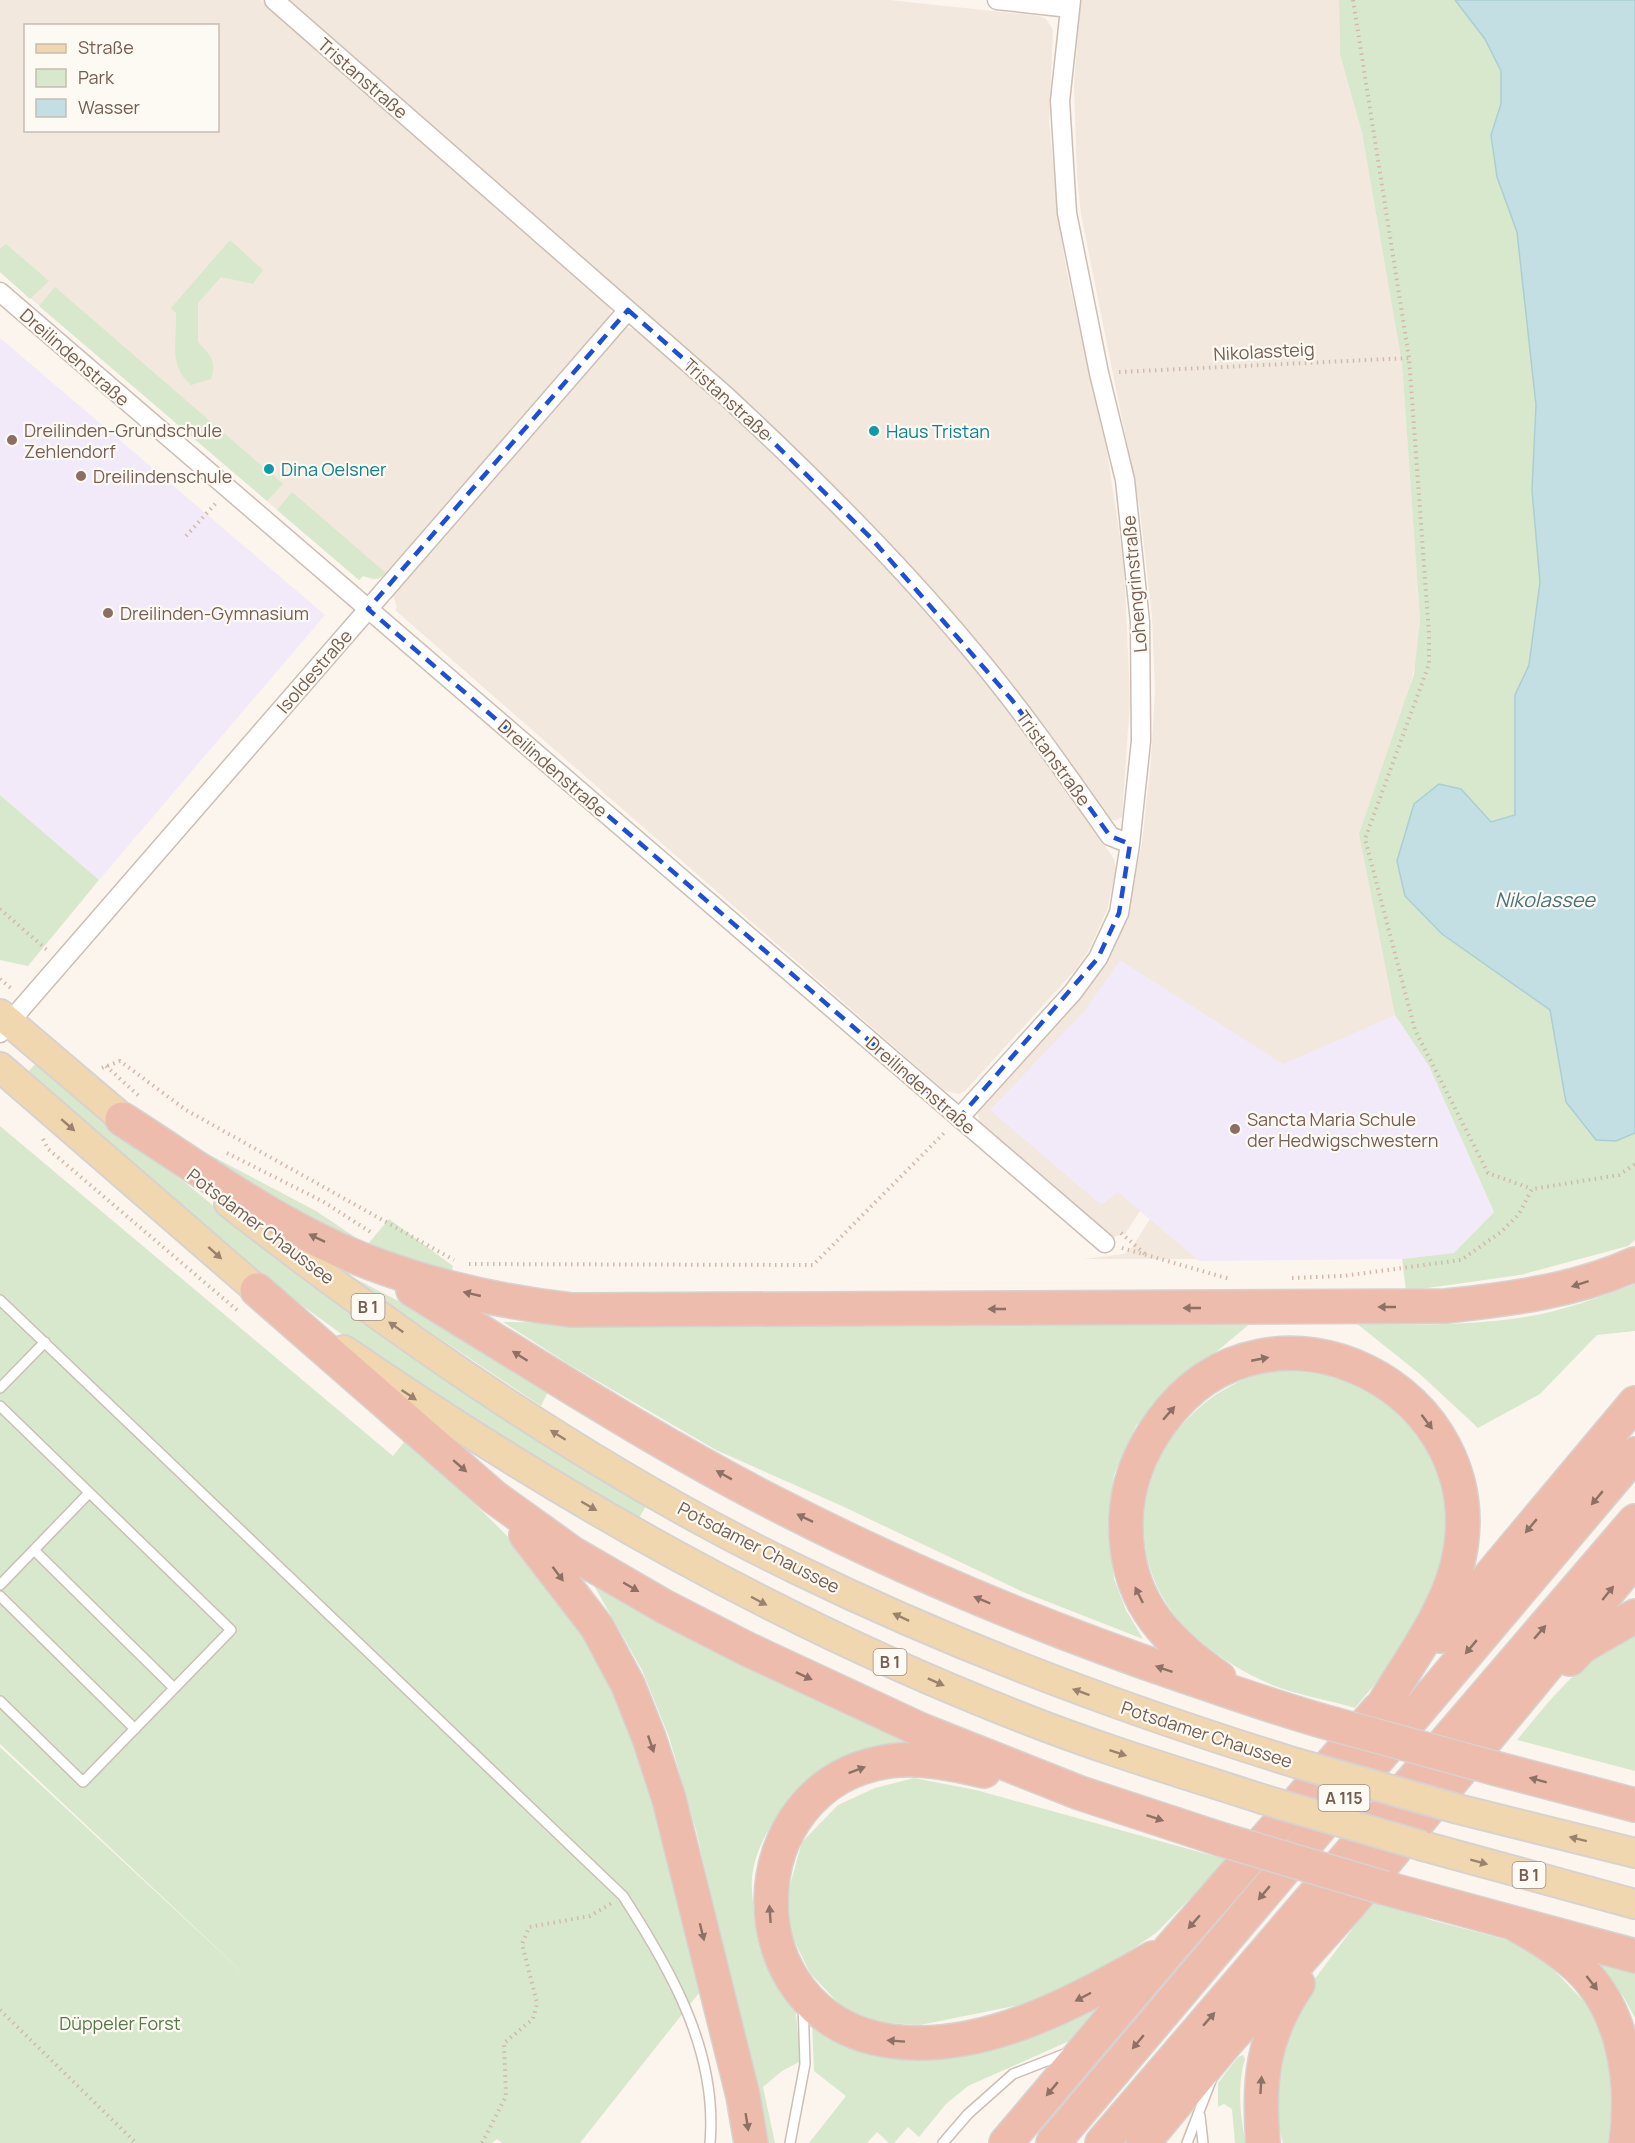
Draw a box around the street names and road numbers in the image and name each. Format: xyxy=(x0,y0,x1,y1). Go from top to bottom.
street label: Tristanstraße xyxy=(313,32,413,124)
street label: Dreilindenstraße xyxy=(15,303,135,411)
street label: Nikolassteig xyxy=(1213,336,1315,366)
street label: Tristanstraße xyxy=(678,353,778,445)
street label: Lohengrinstraße xyxy=(1116,514,1152,654)
street label: Isoldestraße xyxy=(271,624,357,718)
street label: Tristanstraße xyxy=(1011,706,1097,810)
street label: Dreilindenstraße xyxy=(493,714,613,822)
street label: Dreilindenstraße xyxy=(861,1031,981,1139)
street label: Potsdamer Chaussee xyxy=(182,1163,340,1289)
road number: B 1 xyxy=(352,1294,385,1320)
street label: Potsdamer Chaussee xyxy=(674,1496,844,1598)
road number: B 1 xyxy=(874,1649,906,1675)
street label: Potsdamer Chaussee xyxy=(1118,1695,1296,1773)
road number: A 115 xyxy=(1318,1785,1370,1811)
road number: B 1 xyxy=(1512,1862,1546,1888)

